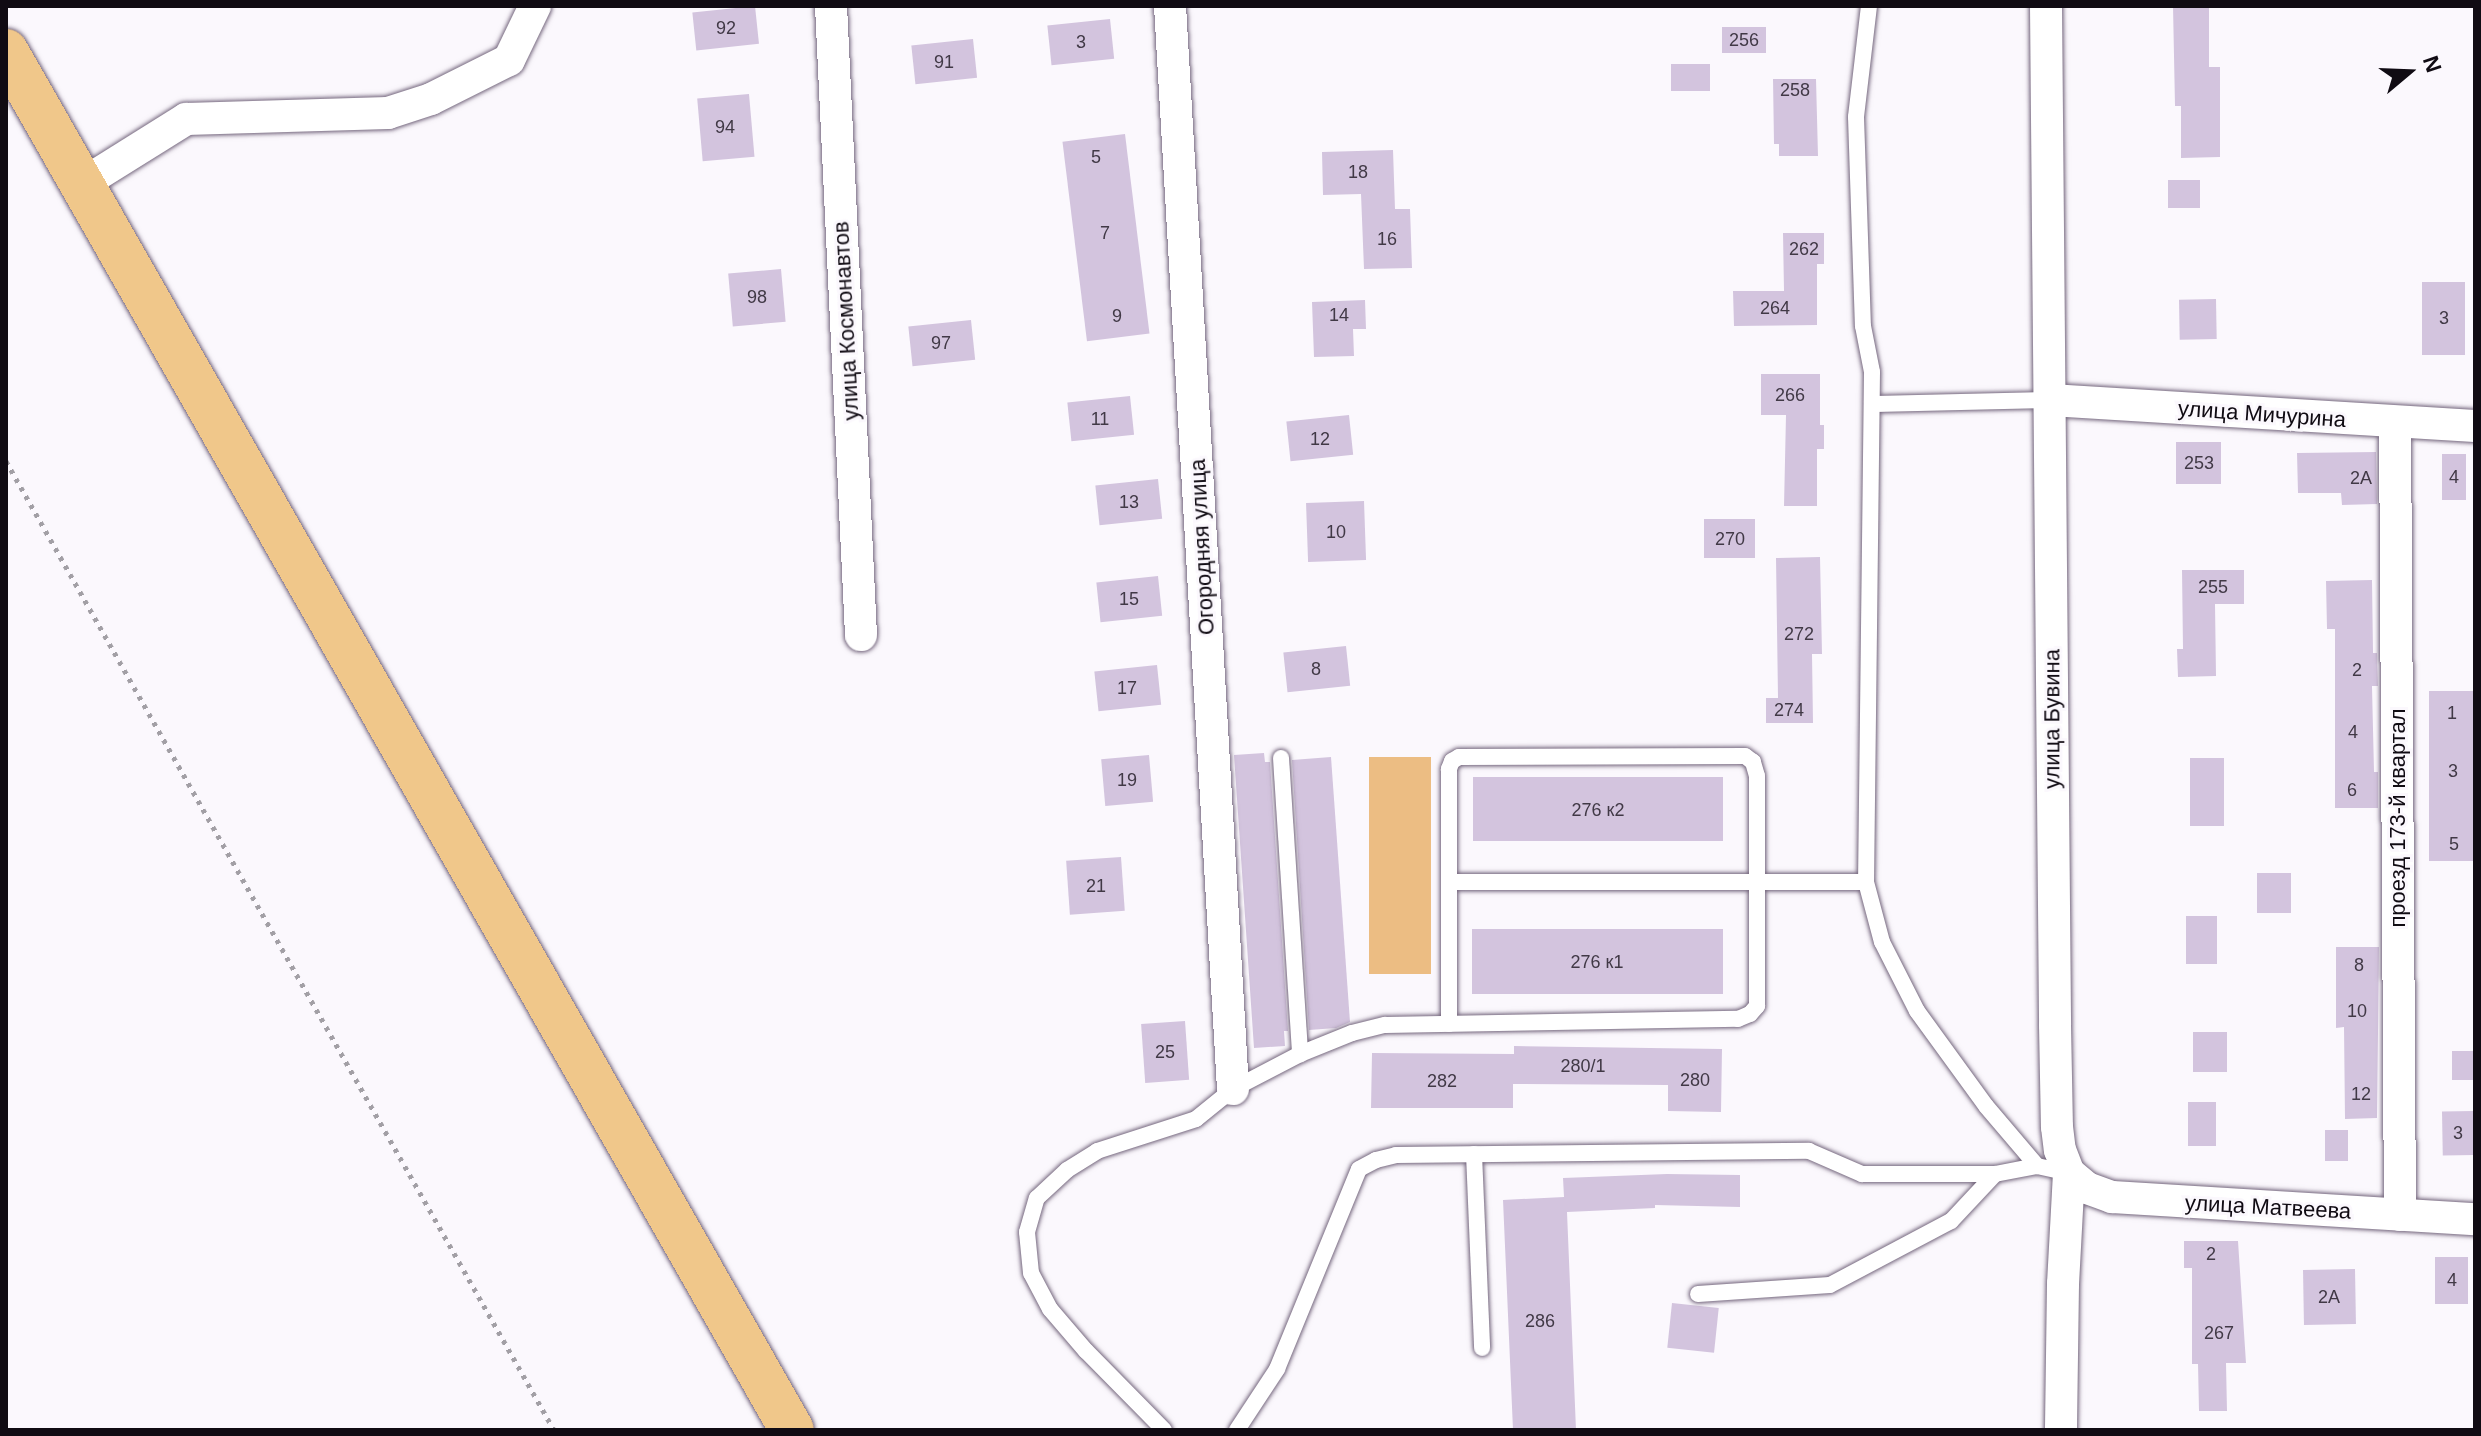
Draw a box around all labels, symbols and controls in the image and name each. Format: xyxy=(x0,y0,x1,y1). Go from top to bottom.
house number: 92 xyxy=(716,17,736,39)
house number: 256 xyxy=(1729,29,1759,51)
house number: 3 xyxy=(1076,31,1086,53)
north arrow xyxy=(2369,32,2449,112)
house number: 91 xyxy=(934,51,954,73)
text: N xyxy=(2418,52,2447,76)
house number: 258 xyxy=(1780,79,1810,101)
house number: 94 xyxy=(715,116,735,138)
house number: 5 xyxy=(1091,146,1101,168)
house number: 18 xyxy=(1348,161,1368,183)
street label: улица Космонавтов xyxy=(828,221,864,421)
house number: 7 xyxy=(1100,222,1110,244)
house number: 16 xyxy=(1377,228,1397,250)
house number: 262 xyxy=(1789,238,1819,260)
house number: 98 xyxy=(747,286,767,308)
house number: 264 xyxy=(1760,297,1790,319)
house number: 14 xyxy=(1329,304,1349,326)
house number: 9 xyxy=(1112,305,1122,327)
house number: 3 xyxy=(2439,307,2449,329)
house number: 97 xyxy=(931,332,951,354)
house number: 266 xyxy=(1775,384,1805,406)
street label: улица Мичурина xyxy=(2177,395,2347,433)
house number: 11 xyxy=(1091,408,1109,430)
house number: 12 xyxy=(1310,428,1330,450)
house number: 253 xyxy=(2184,452,2214,474)
street label: Огородняя улица xyxy=(1184,458,1220,636)
house number: 4 xyxy=(2449,466,2459,488)
house number: 2А xyxy=(2350,467,2372,489)
house number: 13 xyxy=(1119,491,1139,513)
house number: 10 xyxy=(1326,521,1346,543)
house number: 270 xyxy=(1715,528,1745,550)
house number: 255 xyxy=(2198,576,2228,598)
house number: 15 xyxy=(1119,588,1139,610)
house number: 272 xyxy=(1784,623,1814,645)
street label: улица Бувина xyxy=(2039,649,2065,789)
house number: 8 xyxy=(1311,658,1321,680)
house number: 2 xyxy=(2352,659,2362,681)
house number: 17 xyxy=(1117,677,1137,699)
house number: 274 xyxy=(1774,699,1804,721)
house number: 1 xyxy=(2447,702,2457,724)
street label: проезд 173-й квартал xyxy=(2385,708,2411,928)
house number: 4 xyxy=(2348,721,2358,743)
house number: 3 xyxy=(2448,760,2458,782)
house number: 19 xyxy=(1117,769,1137,791)
house number: 6 xyxy=(2347,779,2357,801)
house number: 276 к2 xyxy=(1572,799,1624,821)
house number: 5 xyxy=(2449,833,2459,855)
house number: 21 xyxy=(1086,875,1106,897)
house number: 276 к1 xyxy=(1571,951,1623,973)
house number: 8 xyxy=(2354,954,2364,976)
house number: 10 xyxy=(2347,1000,2367,1022)
house number: 25 xyxy=(1155,1041,1175,1063)
house number: 280/1 xyxy=(1560,1055,1606,1077)
house number: 280 xyxy=(1680,1069,1710,1091)
house number: 282 xyxy=(1427,1070,1457,1092)
house number: 12 xyxy=(2351,1083,2371,1105)
house number: 3 xyxy=(2453,1122,2463,1144)
street label: улица Матвеева xyxy=(2184,1189,2352,1225)
house number: 2 xyxy=(2206,1243,2216,1265)
house number: 4 xyxy=(2447,1269,2457,1291)
house number: 2А xyxy=(2318,1286,2340,1308)
house number: 286 xyxy=(1525,1310,1555,1332)
house number: 267 xyxy=(2204,1322,2234,1344)

